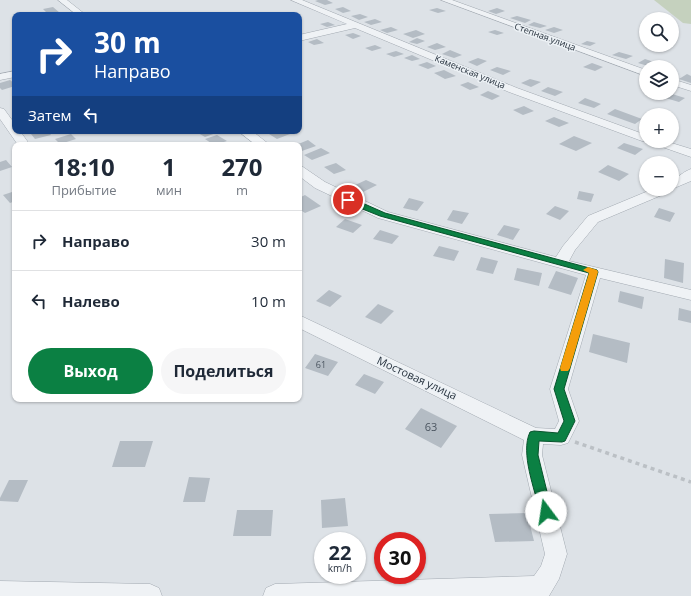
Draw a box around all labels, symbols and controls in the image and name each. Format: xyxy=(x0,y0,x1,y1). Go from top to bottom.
map controls xyxy=(639,12,679,196)
button: search xyxy=(639,12,679,52)
street label: Степная улица xyxy=(513,19,578,54)
text: 30 m xyxy=(94,23,161,61)
icon: right xyxy=(28,28,80,80)
street label: Каменская улица xyxy=(433,51,507,92)
text: Направо xyxy=(94,59,171,83)
button: layers xyxy=(639,60,679,100)
icon: left xyxy=(80,104,102,126)
text: Затем xyxy=(28,105,72,125)
button: + xyxy=(639,108,679,148)
text: 18:10 xyxy=(53,150,115,183)
text: 1 xyxy=(162,150,176,183)
text: 270 xyxy=(221,150,263,183)
button: − xyxy=(639,156,679,196)
text: Прибытие xyxy=(51,181,117,199)
text: мин xyxy=(156,181,182,199)
text: m xyxy=(236,181,248,199)
pin xyxy=(331,183,365,217)
icon: arrive xyxy=(337,189,359,211)
icon: right xyxy=(28,230,50,252)
text: Направо xyxy=(62,231,130,251)
text: 30 m xyxy=(251,231,286,251)
icon: left xyxy=(28,290,50,312)
text: Налево xyxy=(62,291,120,311)
text: 10 m xyxy=(251,291,286,311)
button: Выход xyxy=(28,348,153,394)
button: Поделиться xyxy=(161,348,286,394)
street label: Мостовая улица xyxy=(375,352,460,403)
house number: 61 xyxy=(316,358,326,371)
house number: 63 xyxy=(425,419,437,434)
position arrow xyxy=(525,491,567,533)
speed limit sign: 30 xyxy=(374,532,426,584)
text: 22 xyxy=(329,539,351,566)
text: km/h xyxy=(328,561,352,575)

